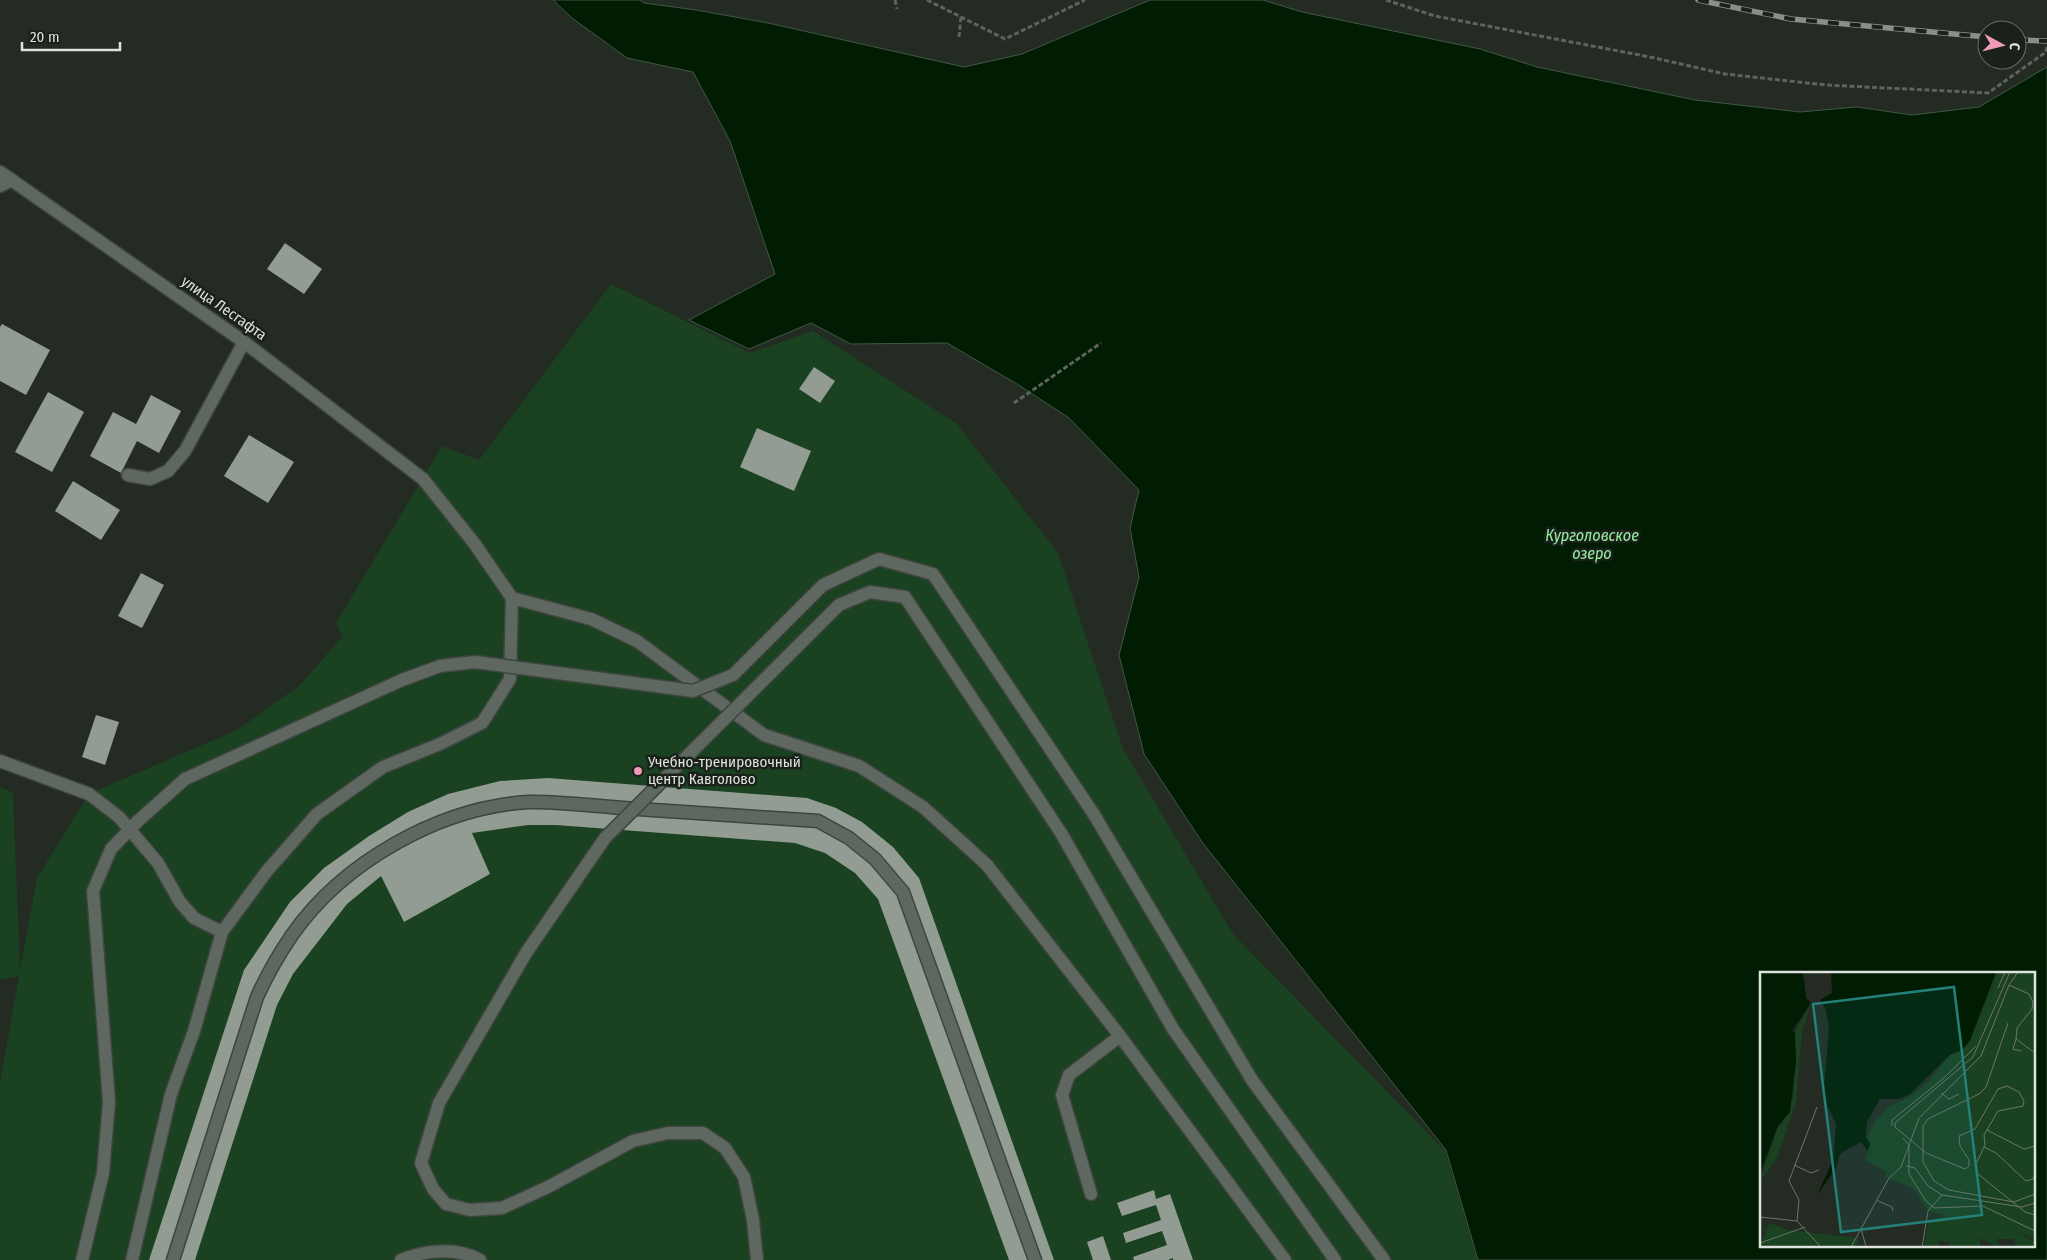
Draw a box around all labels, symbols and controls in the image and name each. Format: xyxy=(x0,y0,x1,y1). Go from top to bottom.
scale bar xyxy=(22,20,120,52)
north arrow xyxy=(1977,20,2027,70)
text: 20 m xyxy=(30,28,60,46)
text: С xyxy=(2005,42,2023,52)
street label: улица Лесгафта xyxy=(178,272,270,344)
water label: Курголовское озеро xyxy=(1545,526,1639,563)
place label: Учебно-тренировочный центр Кавголово xyxy=(647,753,801,788)
marker: Учебно-тренировочный центр Кавголово xyxy=(632,765,644,777)
inset map xyxy=(1760,972,2034,1248)

